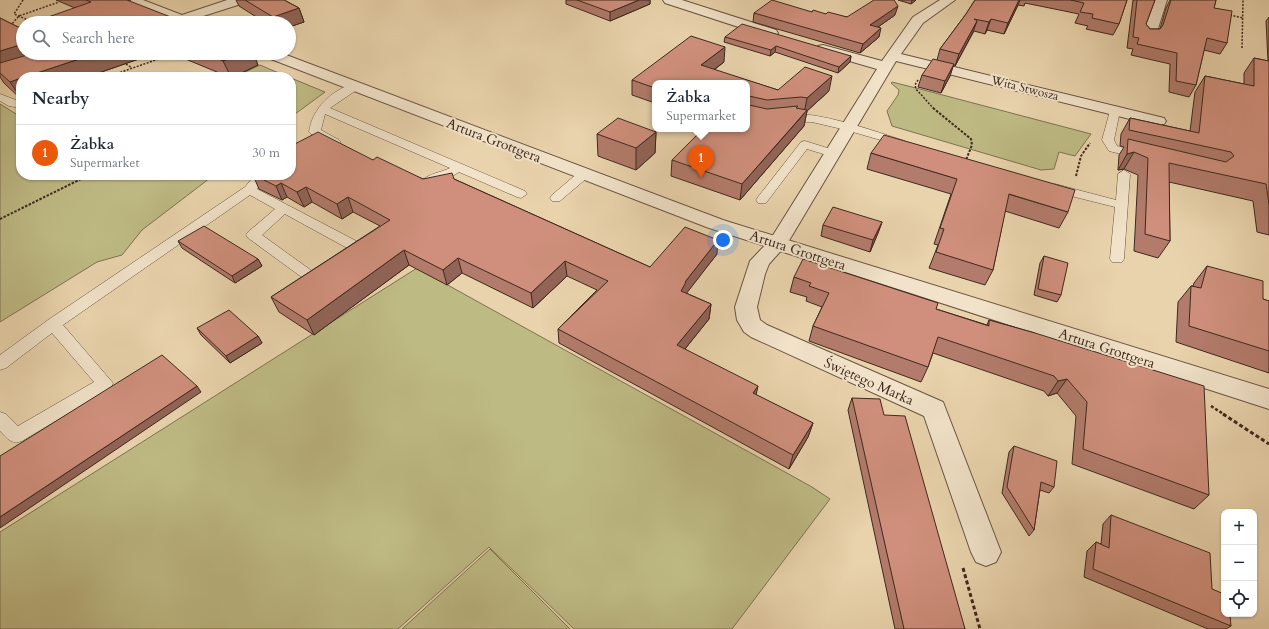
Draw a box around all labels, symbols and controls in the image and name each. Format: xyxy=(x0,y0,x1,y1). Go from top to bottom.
search box xyxy=(16,16,296,60)
icon: search xyxy=(30,27,52,49)
text: Search here xyxy=(62,28,135,48)
street label: Wita Stwosza xyxy=(988,72,1061,104)
popup xyxy=(652,80,750,132)
text: Nearby xyxy=(32,87,89,110)
text: Żabka xyxy=(666,87,710,107)
text: Supermarket xyxy=(666,107,736,125)
street label: Artura Grottgera xyxy=(444,114,544,167)
text: Żabka xyxy=(70,134,114,154)
text: 1 xyxy=(42,144,48,162)
text: 30 m xyxy=(252,144,280,162)
pin: 1 xyxy=(688,145,714,178)
text: Supermarket xyxy=(70,154,140,172)
street label: Artura Grottgera xyxy=(747,226,848,275)
your location xyxy=(713,230,733,250)
street label: Artura Grottgera xyxy=(1056,324,1157,373)
street label: Świętego Marka xyxy=(821,353,917,410)
map controls xyxy=(1221,509,1257,617)
button: + xyxy=(1221,509,1257,545)
button: − xyxy=(1221,545,1257,581)
button: locate xyxy=(1221,581,1257,617)

